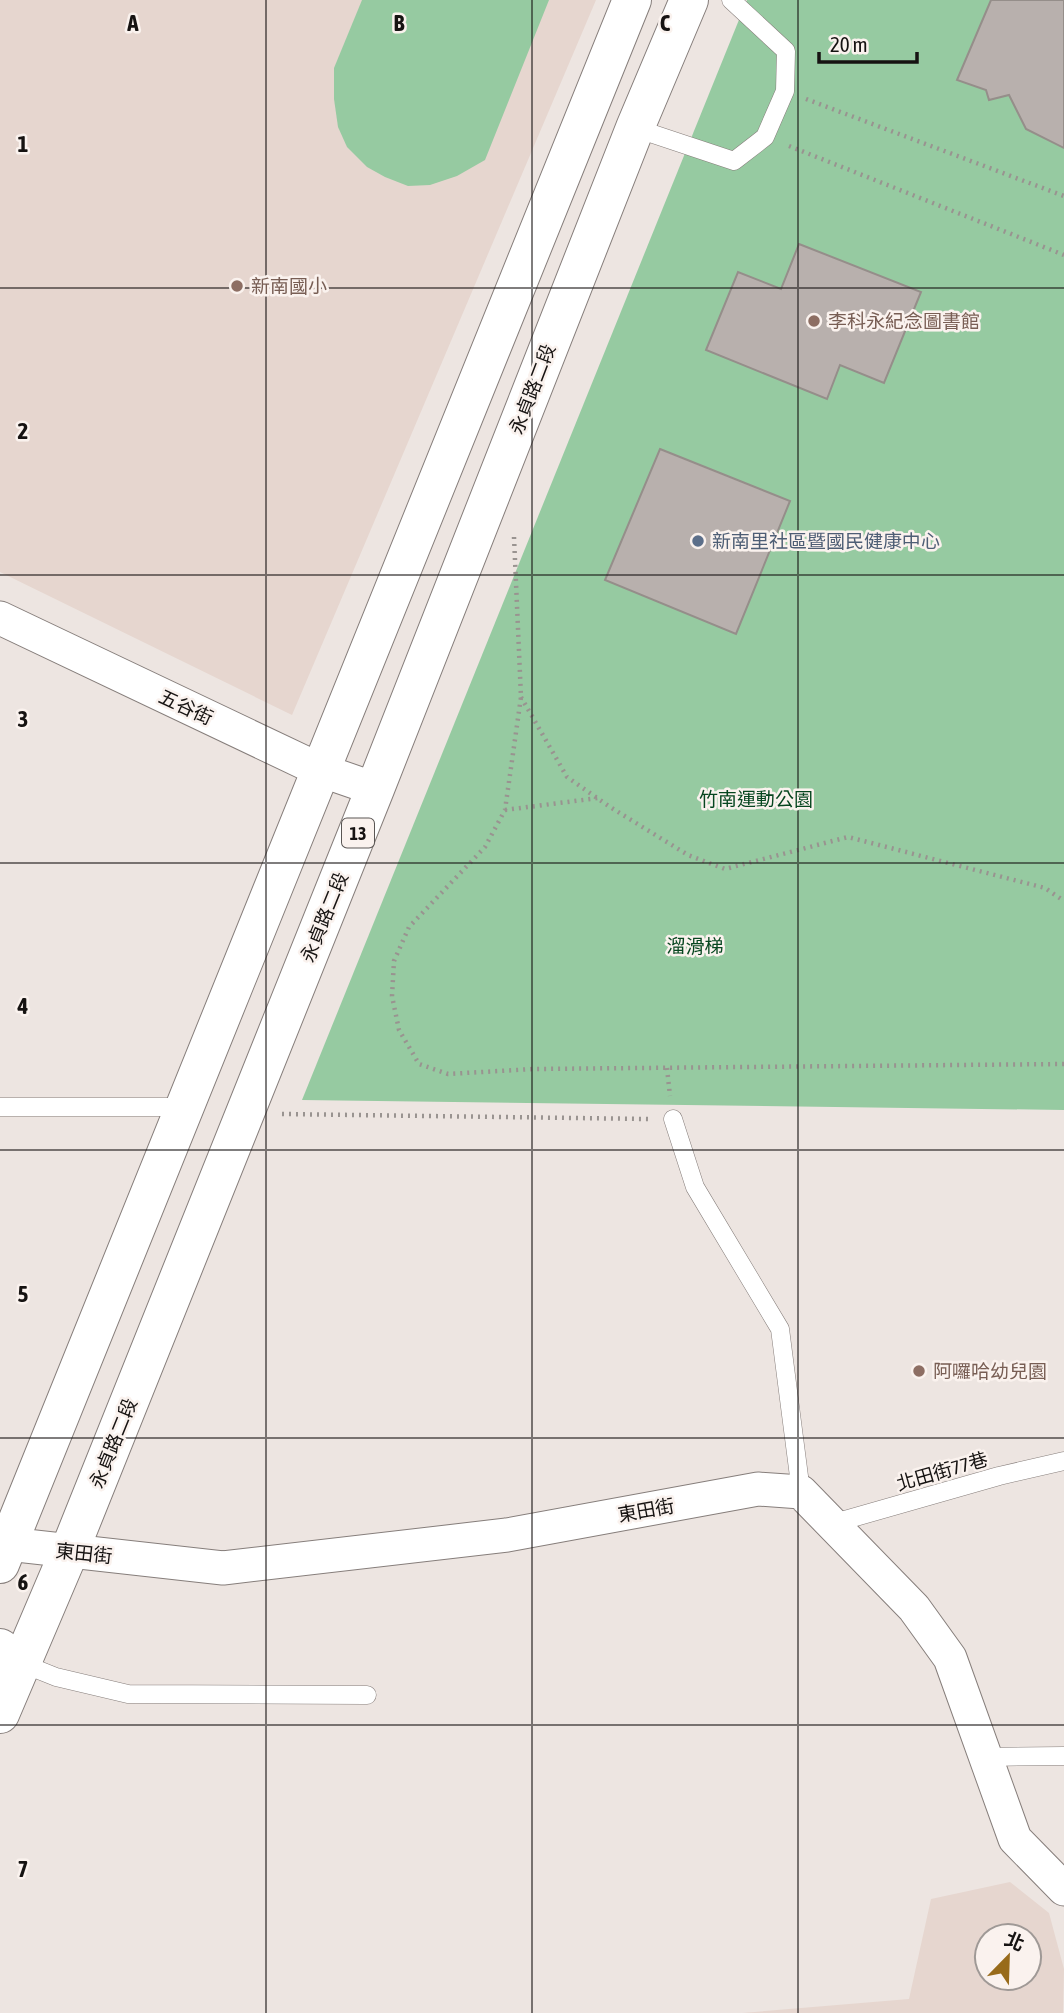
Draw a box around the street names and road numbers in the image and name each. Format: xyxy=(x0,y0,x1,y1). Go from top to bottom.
street label: 永貞路二段 xyxy=(505,341,559,437)
street label: 五谷街 xyxy=(156,685,216,729)
road number: 13 xyxy=(342,818,374,848)
street label: 永貞路二段 xyxy=(296,869,352,965)
street label: 永貞路二段 xyxy=(85,1395,141,1491)
street label: 北田街77巷 xyxy=(894,1447,990,1495)
street label: 東田街 xyxy=(616,1494,676,1526)
street label: 東田街 xyxy=(54,1539,114,1567)

